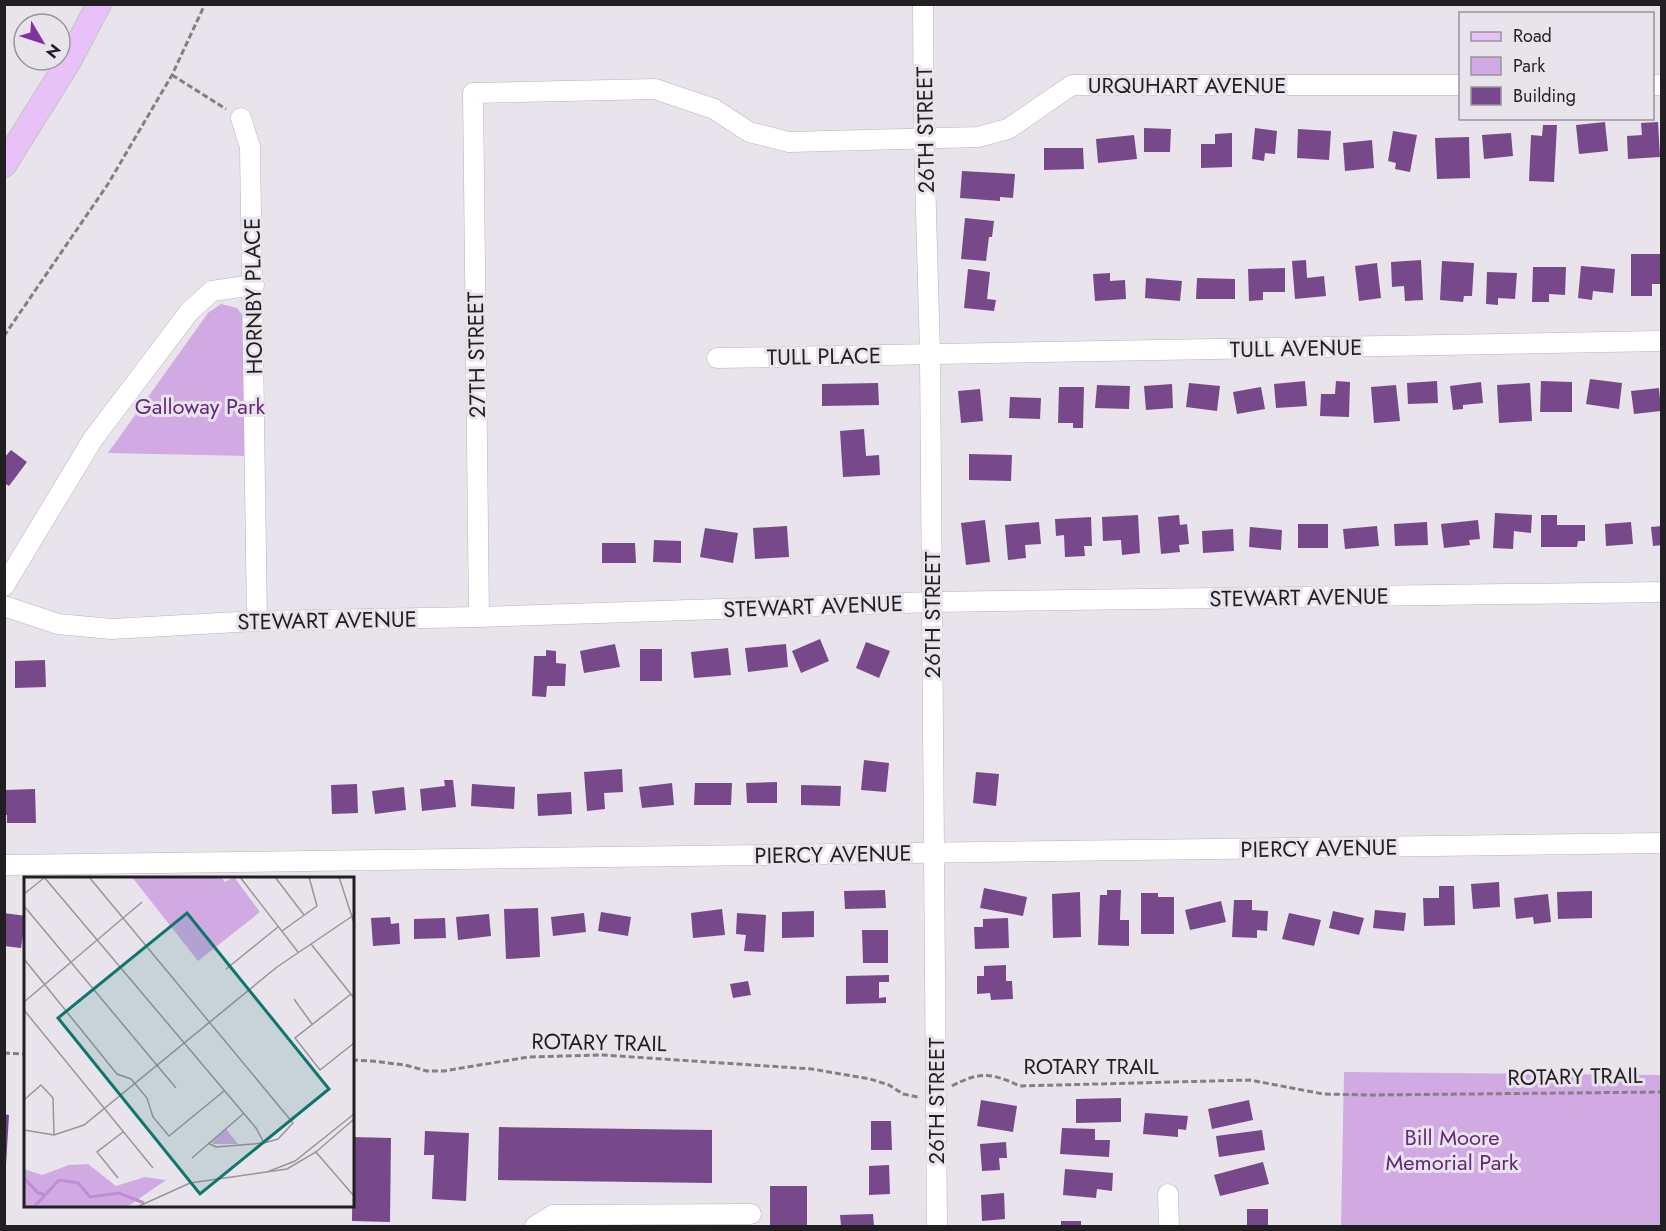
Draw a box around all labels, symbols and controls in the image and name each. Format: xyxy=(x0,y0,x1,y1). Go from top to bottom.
north arrow xyxy=(12,12,72,72)
legend xyxy=(1459,12,1654,120)
text: Road xyxy=(1513,23,1552,49)
text: N xyxy=(40,39,66,63)
text: Park xyxy=(1513,53,1545,79)
street label: 26TH STREET xyxy=(908,66,942,194)
street label: URQUHART AVENUE xyxy=(1088,69,1286,101)
text: Building xyxy=(1513,83,1576,109)
street label: HORNBY PLACE xyxy=(236,217,270,375)
street label: 27TH STREET xyxy=(459,291,493,419)
street label: TULL AVENUE xyxy=(1230,331,1362,365)
street label: TULL PLACE xyxy=(767,339,881,373)
park label: Galloway Park xyxy=(135,390,265,422)
street label: 26TH STREET xyxy=(916,551,948,678)
street label: STEWART AVENUE xyxy=(1209,579,1389,615)
street label: STEWART AVENUE xyxy=(723,587,903,625)
street label: STEWART AVENUE xyxy=(237,602,417,638)
street label: PIERCY AVENUE xyxy=(1240,831,1398,865)
street label: PIERCY AVENUE xyxy=(754,837,912,871)
inset map xyxy=(24,877,354,1207)
street label: ROTARY TRAIL xyxy=(531,1025,667,1059)
street label: 26TH STREET xyxy=(920,1037,952,1164)
street label: ROTARY TRAIL xyxy=(1023,1050,1159,1082)
street label: ROTARY TRAIL xyxy=(1507,1059,1643,1093)
park label: Bill Moore Memorial Park xyxy=(1385,1121,1519,1178)

